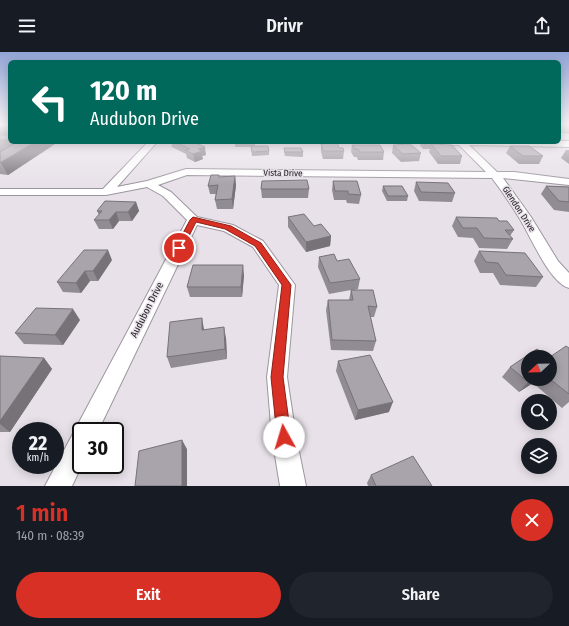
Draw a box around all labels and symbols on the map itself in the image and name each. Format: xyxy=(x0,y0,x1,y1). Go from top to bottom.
street label: Vista Drive xyxy=(263,168,303,178)
street label: Glendon Drive xyxy=(501,184,538,234)
pin xyxy=(162,231,196,265)
street label: Audubon Drive xyxy=(128,280,166,340)
north arrow xyxy=(521,350,557,386)
position arrow xyxy=(263,416,305,458)
speed limit sign: 30 xyxy=(72,422,124,474)

